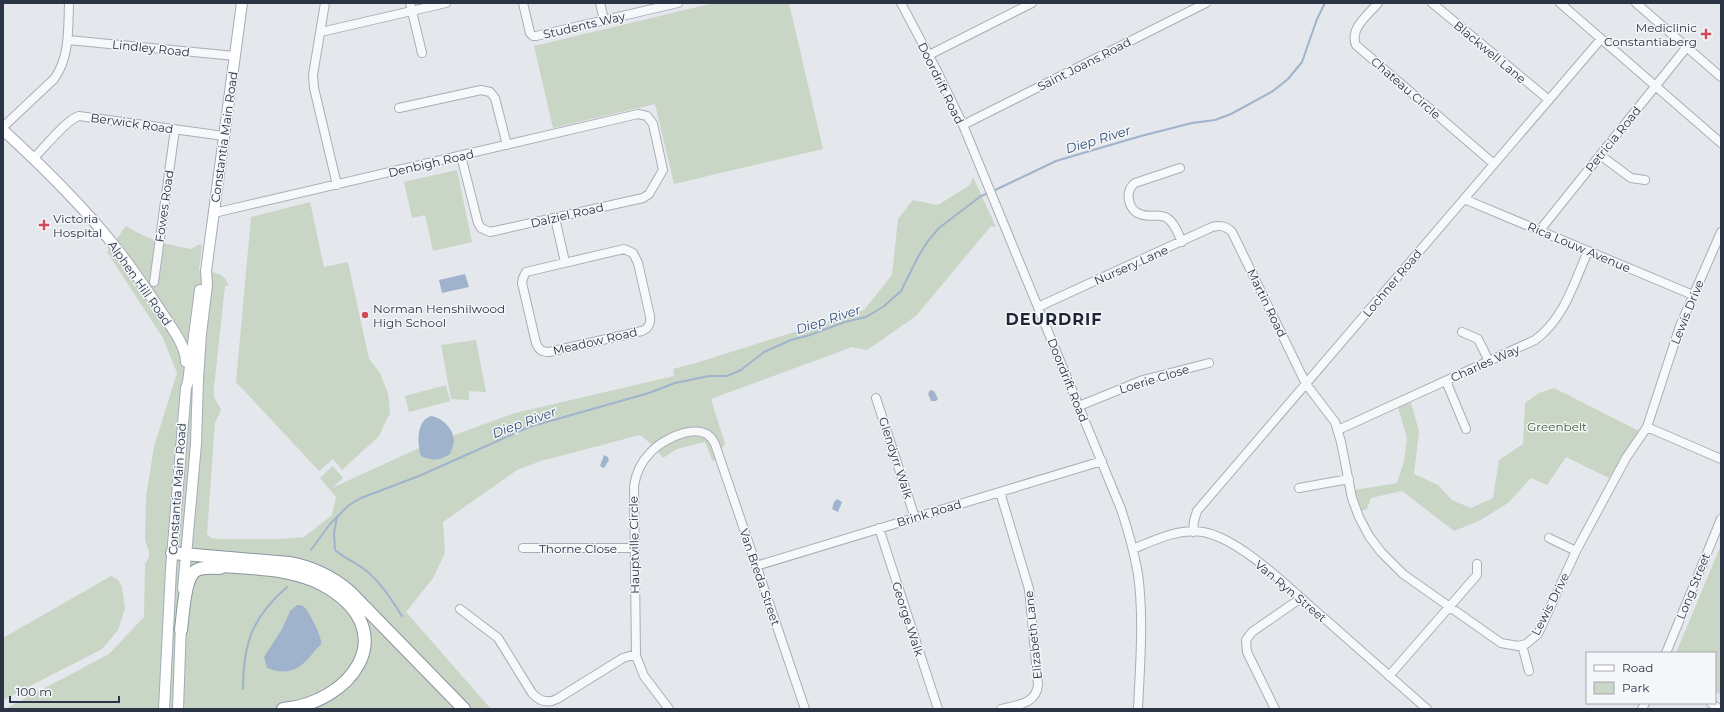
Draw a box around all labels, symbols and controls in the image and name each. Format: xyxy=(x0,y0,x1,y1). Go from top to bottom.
street label: Students Way xyxy=(542,8,627,42)
street label: Blackwell Lane xyxy=(1451,17,1529,87)
place label: Mediclinic Constantiaberg xyxy=(1604,20,1697,49)
marker: Mediclinic Constantiaberg xyxy=(1700,28,1712,40)
street label: Saint Joans Road xyxy=(1035,34,1133,94)
street label: Lindley Road xyxy=(111,36,191,60)
street label: Doordrift Road xyxy=(915,40,967,126)
street label: Chateau Circle xyxy=(1368,54,1444,122)
street label: Constantia Main Road xyxy=(207,70,241,204)
street label: Petricia Road xyxy=(1582,103,1644,175)
street label: Berwick Road xyxy=(90,110,174,136)
water label: Diep River xyxy=(1064,121,1133,156)
street label: Denbigh Road xyxy=(387,146,475,180)
street label: Fowes Road xyxy=(152,169,176,243)
street label: Dalziel Road xyxy=(529,199,605,231)
place label: Victoria Hospital xyxy=(53,211,102,240)
marker: Victoria Hospital xyxy=(38,219,50,231)
street label: Rica Louw Avenue xyxy=(1525,219,1633,275)
street label: Alphen Hill Road xyxy=(105,238,175,328)
street label: Nursery Lane xyxy=(1092,242,1170,288)
street label: Lochner Road xyxy=(1359,246,1425,320)
street label: Martin Road xyxy=(1244,266,1290,340)
street label: Lewis Drive xyxy=(1667,278,1707,346)
place label: Norman Henshilwood High School xyxy=(373,301,505,330)
water label: Diep River xyxy=(794,301,863,337)
marker: Norman Henshilwood High School xyxy=(360,310,370,320)
district label: DEURDRIF xyxy=(1006,310,1102,329)
street label: Meadow Road xyxy=(551,324,639,358)
street label: Doordrift Road xyxy=(1044,336,1092,424)
street label: Charles Way xyxy=(1448,341,1522,385)
street label: Loerie Close xyxy=(1117,361,1191,397)
water label: Diep River xyxy=(490,403,559,441)
street label: Glendyrr Walk xyxy=(876,415,917,502)
park label: Greenbelt xyxy=(1527,419,1587,434)
street label: Constantia Main Road xyxy=(165,422,189,556)
street label: Hauptville Circle xyxy=(626,496,642,594)
street label: Brink Road xyxy=(895,496,963,530)
street label: Van Breda Street xyxy=(736,526,784,628)
street label: Thorne Close xyxy=(539,541,617,556)
street label: Long Street xyxy=(1673,551,1713,621)
street label: Van Ryn Street xyxy=(1252,557,1330,625)
street label: Lewis Drive xyxy=(1528,570,1572,638)
street label: George Walk xyxy=(889,580,927,659)
street label: Elizabeth Lane xyxy=(1021,590,1045,680)
legend xyxy=(1586,652,1716,704)
text: Road xyxy=(1622,660,1653,675)
scale bar xyxy=(10,678,119,704)
text: Park xyxy=(1622,680,1650,695)
text: 100 m xyxy=(16,684,52,699)

